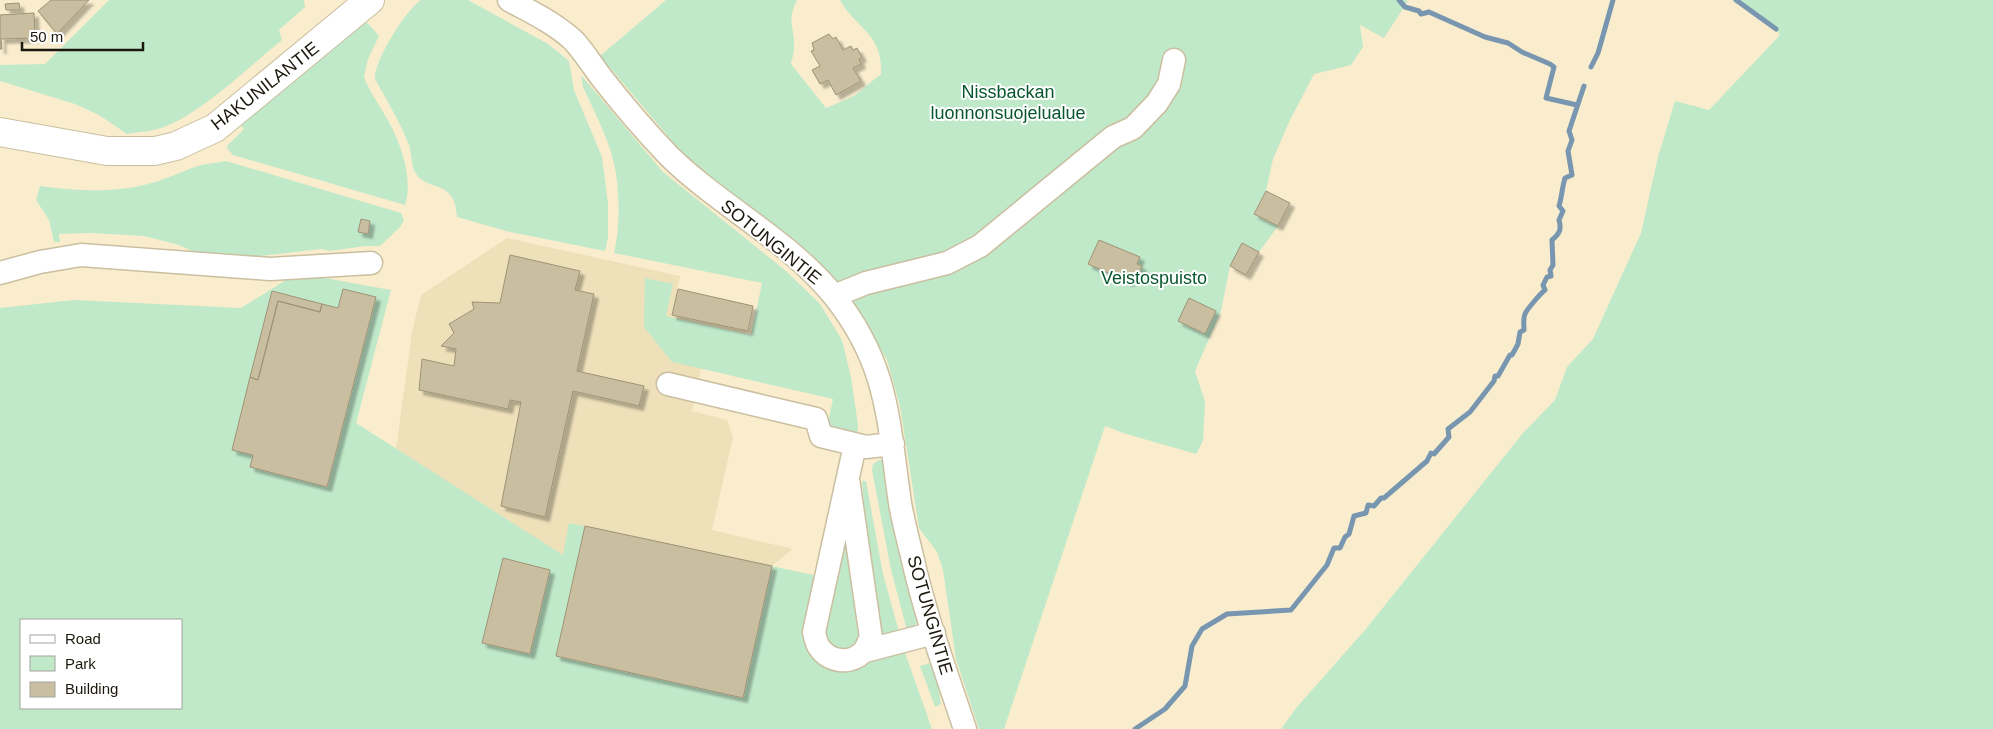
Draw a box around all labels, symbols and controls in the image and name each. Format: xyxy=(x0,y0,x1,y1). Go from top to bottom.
scale bar xyxy=(22,20,144,52)
text: 50 m xyxy=(30,28,63,45)
street label: HAKUNILANTIE xyxy=(207,38,323,134)
park label: Nissbackan luonnonsuojelualue xyxy=(930,82,1086,123)
street label: SOTUNGINTIE xyxy=(717,196,825,288)
park label: Veistospuisto xyxy=(1101,268,1207,288)
street label: SOTUNGINTIE xyxy=(903,553,957,677)
legend xyxy=(20,619,182,709)
text: Road xyxy=(65,630,101,647)
text: Park xyxy=(65,655,96,672)
text: Building xyxy=(65,680,118,697)

